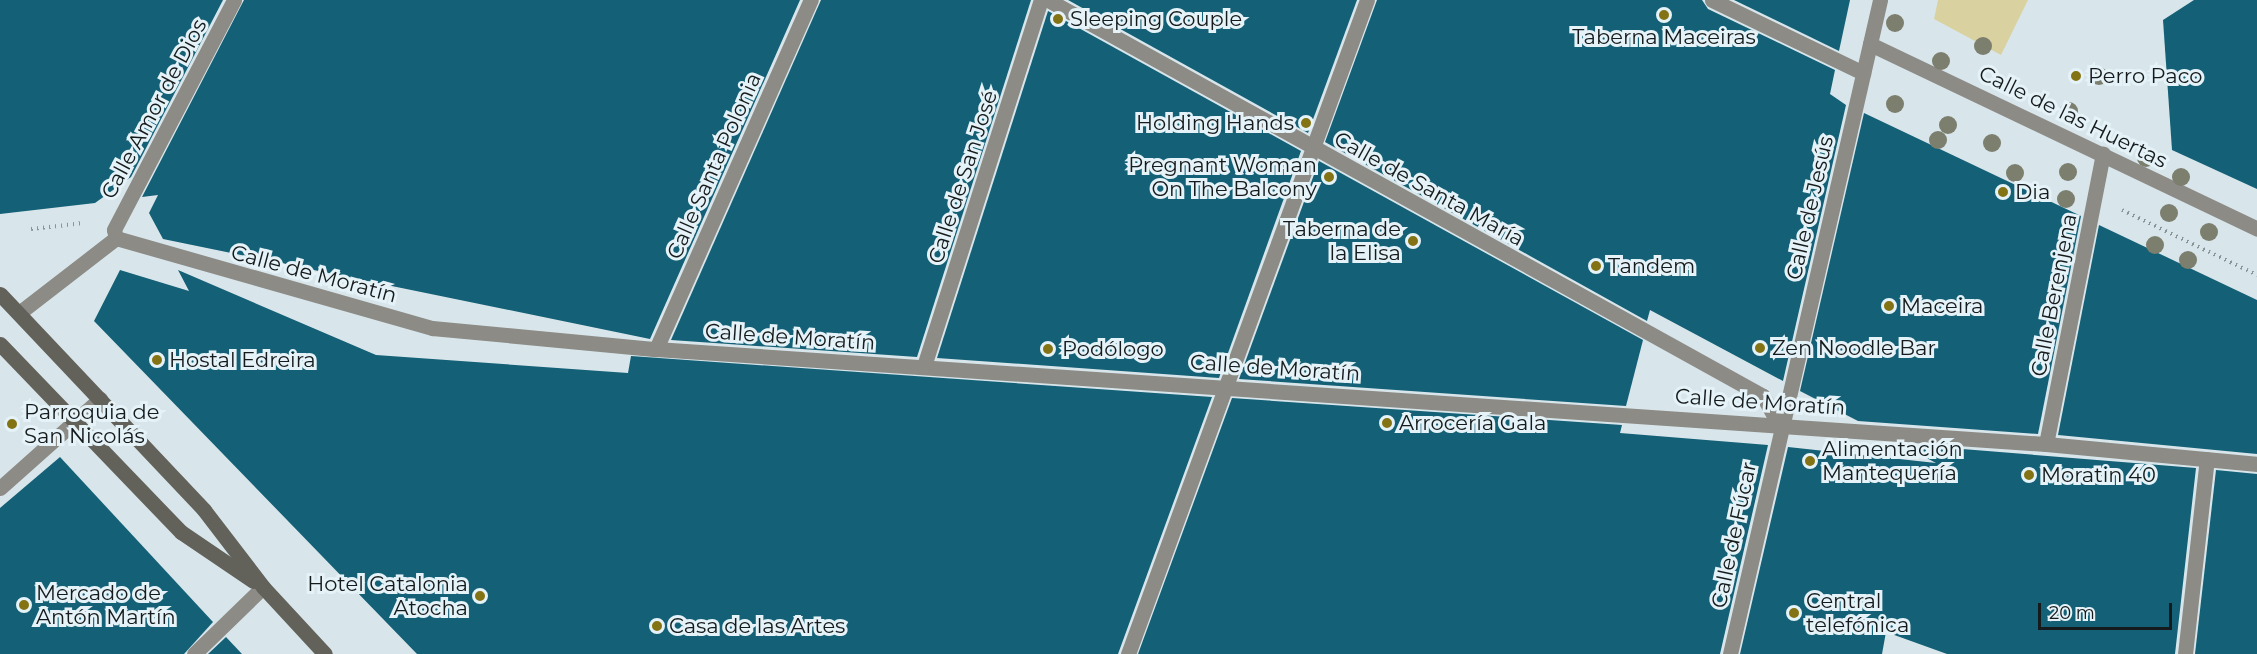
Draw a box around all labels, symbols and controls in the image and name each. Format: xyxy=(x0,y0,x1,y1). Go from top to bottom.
place label: Sleeping Couple xyxy=(1070,6,1242,32)
marker: Taberna Maceiras xyxy=(1657,8,1671,22)
marker: Sleeping Couple xyxy=(1051,12,1065,26)
street label: Calle Amor de Dios xyxy=(96,15,212,203)
place label: Taberna Maceiras xyxy=(1572,24,1756,50)
street label: Calle de las Huertas xyxy=(1975,60,2171,174)
place label: Perro Paco xyxy=(2088,63,2203,89)
street label: Calle Santa Polonia xyxy=(662,69,766,263)
marker: Perro Paco xyxy=(2069,69,2083,83)
street label: Calle de San José xyxy=(923,87,1003,267)
place label: Holding Hands xyxy=(1136,110,1294,136)
marker: Holding Hands xyxy=(1299,116,1313,130)
street label: Calle de Santa María xyxy=(1330,126,1528,252)
street label: Calle de Jesús xyxy=(1781,134,1839,282)
place label: Pregnant Woman On The Balcony xyxy=(1128,152,1317,202)
marker: Pregnant Woman On The Balcony xyxy=(1322,170,1336,184)
place label: Dia xyxy=(2015,179,2050,205)
marker: Dia xyxy=(1996,185,2010,199)
street label: Calle Berenjena xyxy=(2026,212,2082,378)
place label: Taberna de la Elisa xyxy=(1283,216,1401,266)
marker: Taberna de la Elisa xyxy=(1406,234,1420,248)
street label: Calle de Moratín xyxy=(228,240,400,308)
place label: Tandem xyxy=(1608,253,1695,279)
marker: Tandem xyxy=(1589,259,1603,273)
place label: Maceira xyxy=(1901,293,1983,319)
marker: Maceira xyxy=(1882,299,1896,313)
street label: Calle de Moratín xyxy=(704,318,876,356)
place label: Zen Noodle Bar xyxy=(1772,335,1936,361)
place label: Podólogo xyxy=(1062,336,1164,362)
marker: Podólogo xyxy=(1039,340,1057,358)
marker: Zen Noodle Bar xyxy=(1753,341,1767,355)
place label: Hostal Edreira xyxy=(169,347,316,373)
street label: Calle de Moratín xyxy=(1189,349,1361,387)
marker: Hostal Edreira xyxy=(150,353,164,367)
street label: Calle de Moratín xyxy=(1674,383,1846,421)
place label: Parroquia de San Nicolás xyxy=(24,399,160,449)
place label: Arrocería Gala xyxy=(1399,410,1546,436)
marker: Arrocería Gala xyxy=(1380,416,1394,430)
marker: Parroquia de San Nicolás xyxy=(5,417,19,431)
place label: Alimentación Mantequería xyxy=(1822,436,1963,486)
marker: Alimentación Mantequería xyxy=(1803,454,1817,468)
street label: Calle de Fúcar xyxy=(1706,460,1762,610)
place label: Moratin 40 xyxy=(2041,462,2156,488)
marker: Moratin 40 xyxy=(2022,468,2036,482)
place label: Hotel Catalonia Atocha xyxy=(307,571,468,621)
place label: Mercado de Antón Martín xyxy=(36,580,176,630)
place label: Central telefónica xyxy=(1806,588,1909,638)
marker: Hotel Catalonia Atocha xyxy=(473,589,487,603)
scale bar xyxy=(2041,591,2174,629)
marker: Mercado de Antón Martín xyxy=(17,598,31,612)
text: 20 m xyxy=(2049,602,2095,624)
marker: Central telefónica xyxy=(1787,606,1801,620)
place label: Casa de las Artes xyxy=(669,613,845,639)
marker: Casa de las Artes xyxy=(650,619,664,633)

